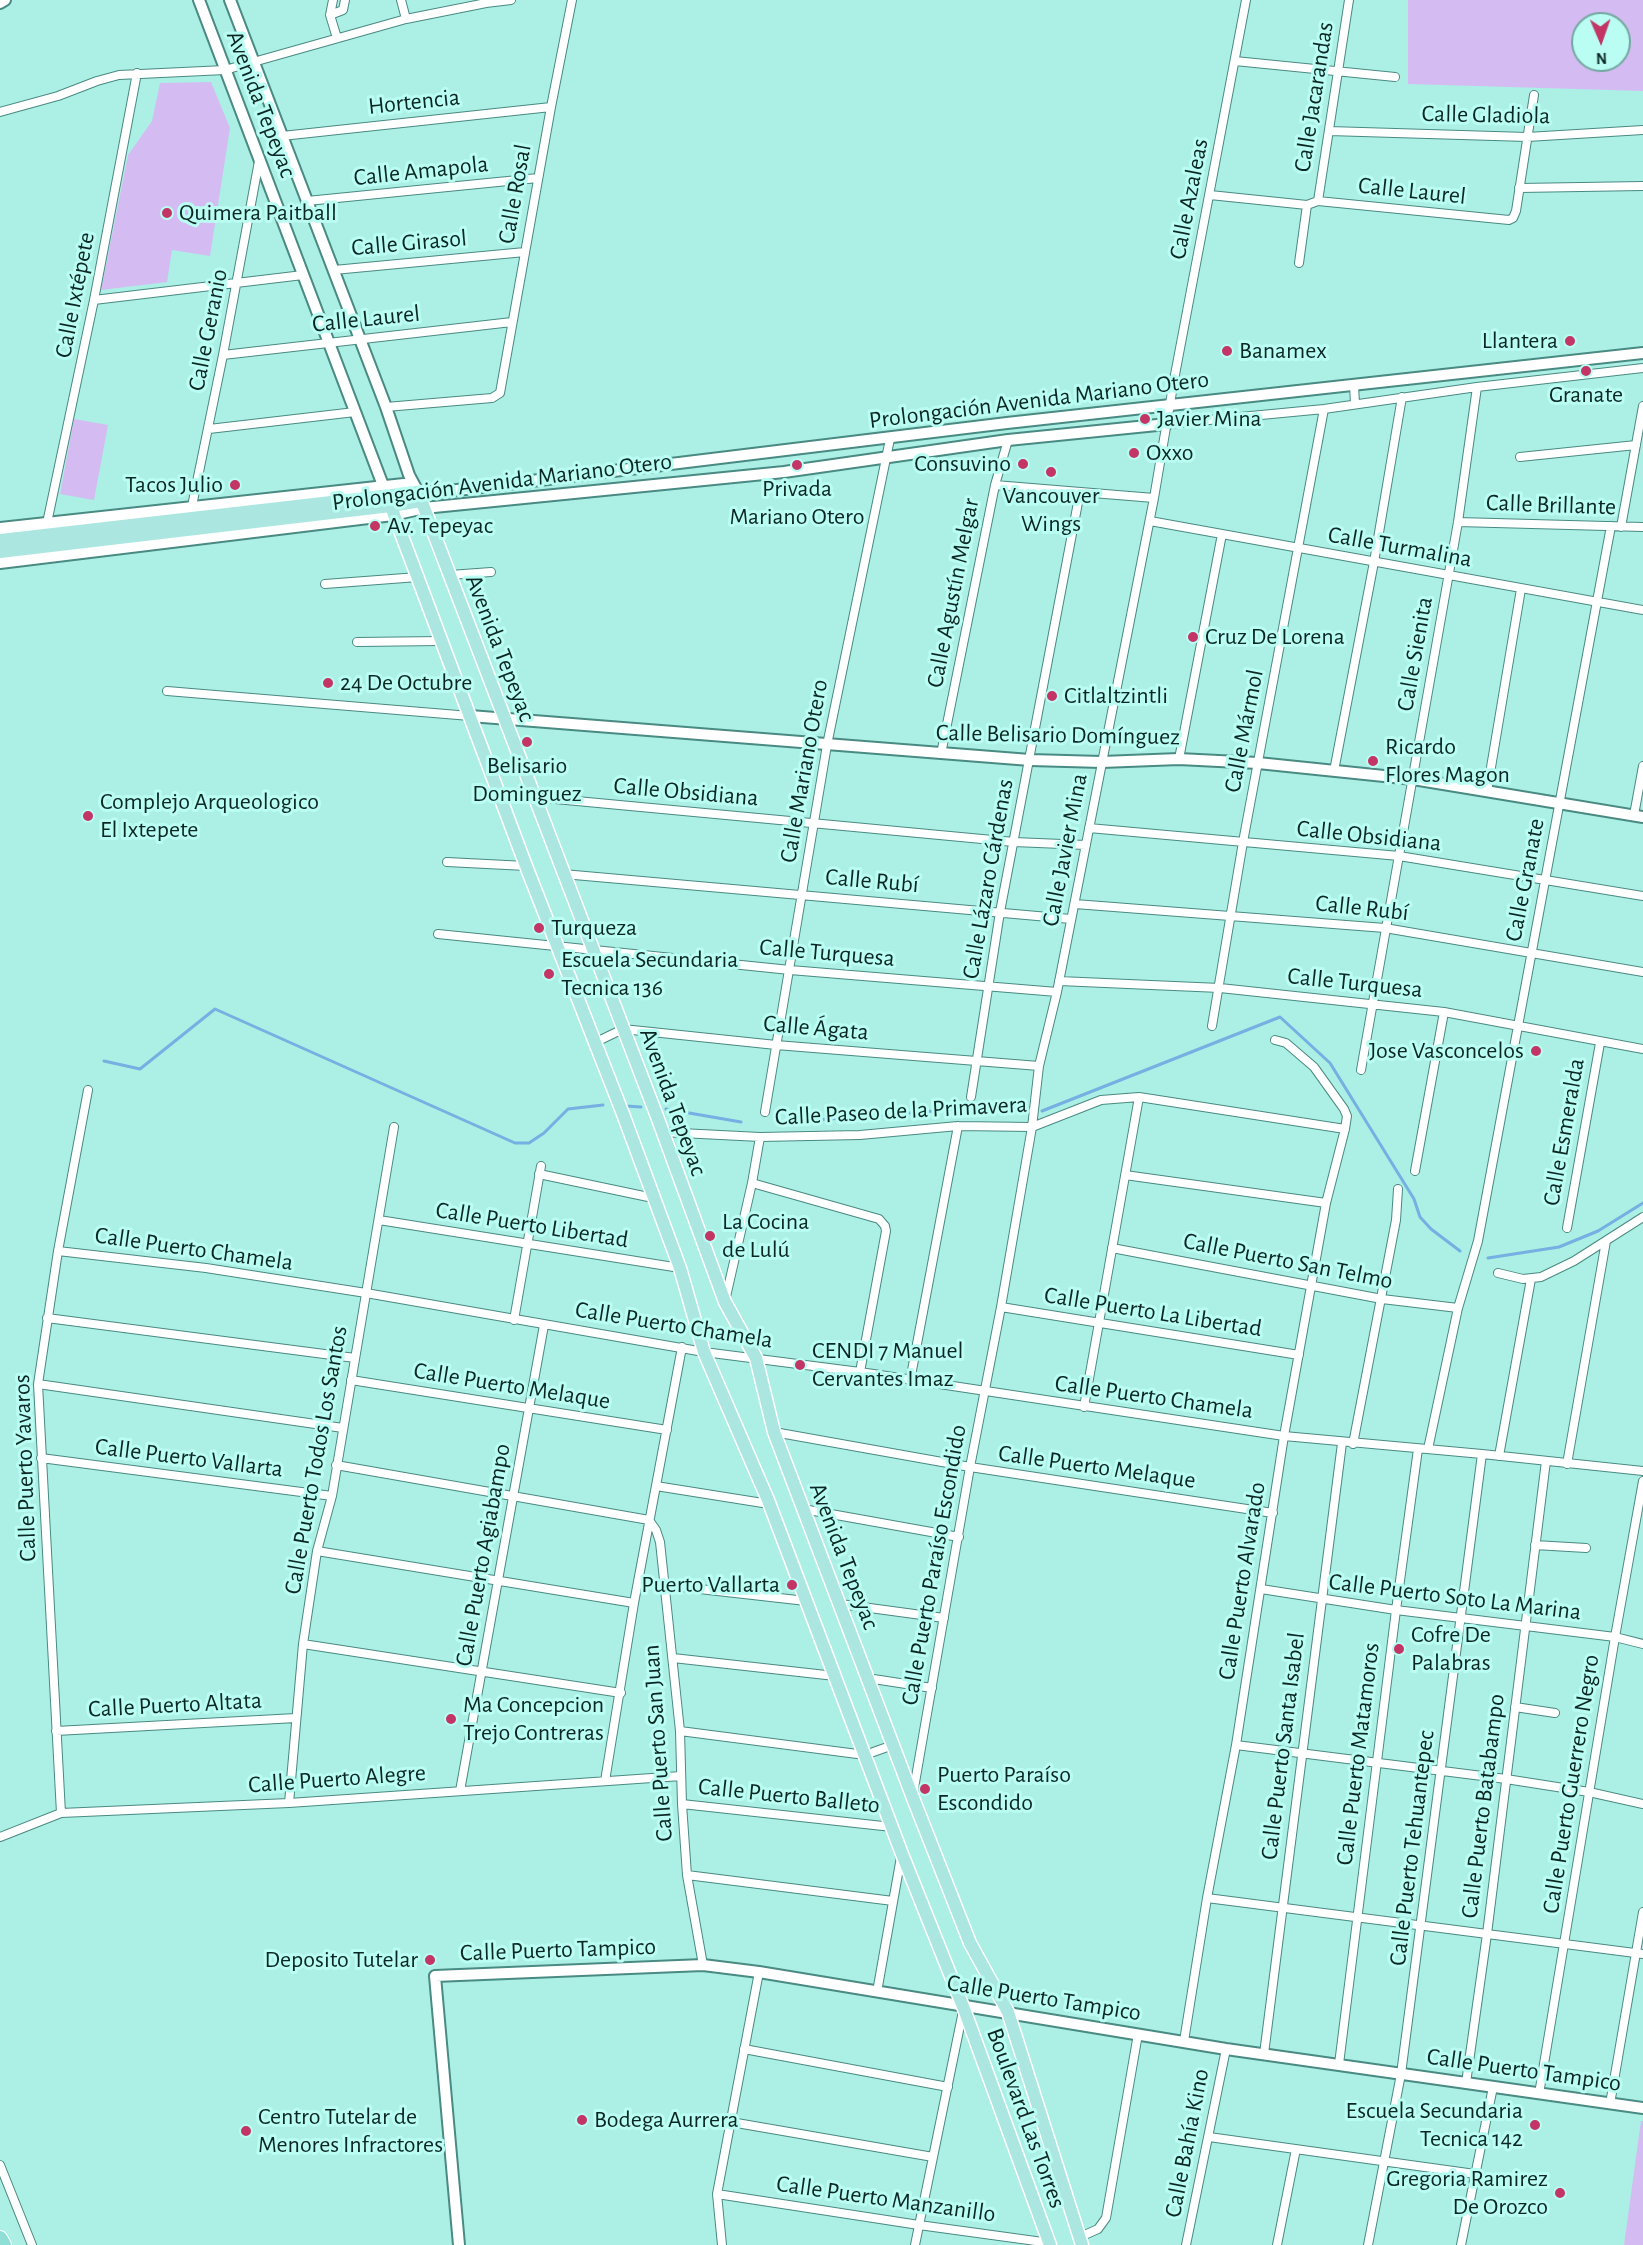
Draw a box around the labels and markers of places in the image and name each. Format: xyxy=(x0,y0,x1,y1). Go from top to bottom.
place label: Quimera Paitball xyxy=(179,199,337,227)
marker: Quimera Paitball xyxy=(160,206,174,220)
place label: Llantera xyxy=(1482,327,1558,355)
marker: Llantera xyxy=(1563,334,1577,348)
place label: Banamex xyxy=(1239,337,1327,365)
marker: Banamex xyxy=(1220,344,1234,358)
marker: Granate xyxy=(1579,364,1593,378)
place label: Granate xyxy=(1549,381,1623,409)
place label: Javier Mina xyxy=(1157,405,1262,433)
marker: Javier Mina xyxy=(1138,412,1152,426)
place label: Oxxo xyxy=(1146,439,1194,467)
marker: Oxxo xyxy=(1127,446,1141,460)
place label: Consuvino xyxy=(914,450,1011,478)
marker: Consuvino xyxy=(1016,457,1030,471)
marker: Privada Mariano Otero xyxy=(790,458,804,472)
marker: Vancouver Wings xyxy=(1044,465,1058,479)
place label: Tacos Julio xyxy=(125,471,223,499)
place label: Privada Mariano Otero xyxy=(729,475,865,531)
marker: Tacos Julio xyxy=(228,478,242,492)
place label: Vancouver Wings xyxy=(1002,482,1100,538)
place label: Av. Tepeyac xyxy=(387,512,493,540)
marker: Av. Tepeyac xyxy=(368,519,382,533)
place label: Cruz De Lorena xyxy=(1205,623,1345,651)
marker: Cruz De Lorena xyxy=(1186,630,1200,644)
place label: 24 De Octubre xyxy=(340,669,472,697)
marker: 24 De Octubre xyxy=(321,676,335,690)
place label: Citlaltzintli xyxy=(1064,682,1168,710)
marker: Citlaltzintli xyxy=(1045,689,1059,703)
place label: Ricardo Flores Magon xyxy=(1385,733,1510,789)
marker: Belisario Dominguez xyxy=(520,735,534,749)
place label: Belisario Dominguez xyxy=(472,752,582,808)
marker: Ricardo Flores Magon xyxy=(1366,754,1380,768)
place label: Complejo Arqueologico El Ixtepete xyxy=(100,788,319,844)
marker: Complejo Arqueologico El Ixtepete xyxy=(81,809,95,823)
place label: Turqueza xyxy=(551,914,637,942)
marker: Turqueza xyxy=(532,921,546,935)
place label: Escuela Secundaria Tecnica 136 xyxy=(561,946,738,1002)
marker: Escuela Secundaria Tecnica 136 xyxy=(542,967,556,981)
place label: Jose Vasconcelos xyxy=(1369,1037,1524,1065)
marker: Jose Vasconcelos xyxy=(1529,1044,1543,1058)
place label: La Cocina de Lulú xyxy=(722,1208,809,1264)
marker: La Cocina de Lulú xyxy=(703,1229,717,1243)
place label: CENDI 7 Manuel Cervantes Imaz xyxy=(812,1337,963,1393)
marker: CENDI 7 Manuel Cervantes Imaz xyxy=(793,1358,807,1372)
place label: Puerto Vallarta xyxy=(641,1571,780,1599)
marker: Puerto Vallarta xyxy=(785,1578,799,1592)
place label: Cofre De Palabras xyxy=(1411,1621,1491,1677)
marker: Cofre De Palabras xyxy=(1392,1642,1406,1656)
place label: Ma Concepcion Trejo Contreras xyxy=(463,1691,604,1747)
marker: Ma Concepcion Trejo Contreras xyxy=(444,1712,458,1726)
place label: Puerto Paraíso Escondido xyxy=(937,1761,1071,1817)
marker: Puerto Paraíso Escondido xyxy=(918,1782,932,1796)
place label: Deposito Tutelar xyxy=(265,1946,418,1974)
marker: Deposito Tutelar xyxy=(423,1953,437,1967)
place label: Escuela Secundaria Tecnica 142 xyxy=(1346,2097,1523,2153)
place label: Centro Tutelar de Menores Infractores xyxy=(258,2103,443,2159)
place label: Bodega Aurrera xyxy=(594,2106,739,2134)
marker: Bodega Aurrera xyxy=(575,2113,589,2127)
marker: Escuela Secundaria Tecnica 142 xyxy=(1528,2118,1542,2132)
marker: Centro Tutelar de Menores Infractores xyxy=(239,2124,253,2138)
place label: Gregoria Ramirez De Orozco xyxy=(1386,2165,1548,2221)
marker: Gregoria Ramirez De Orozco xyxy=(1553,2186,1567,2200)

